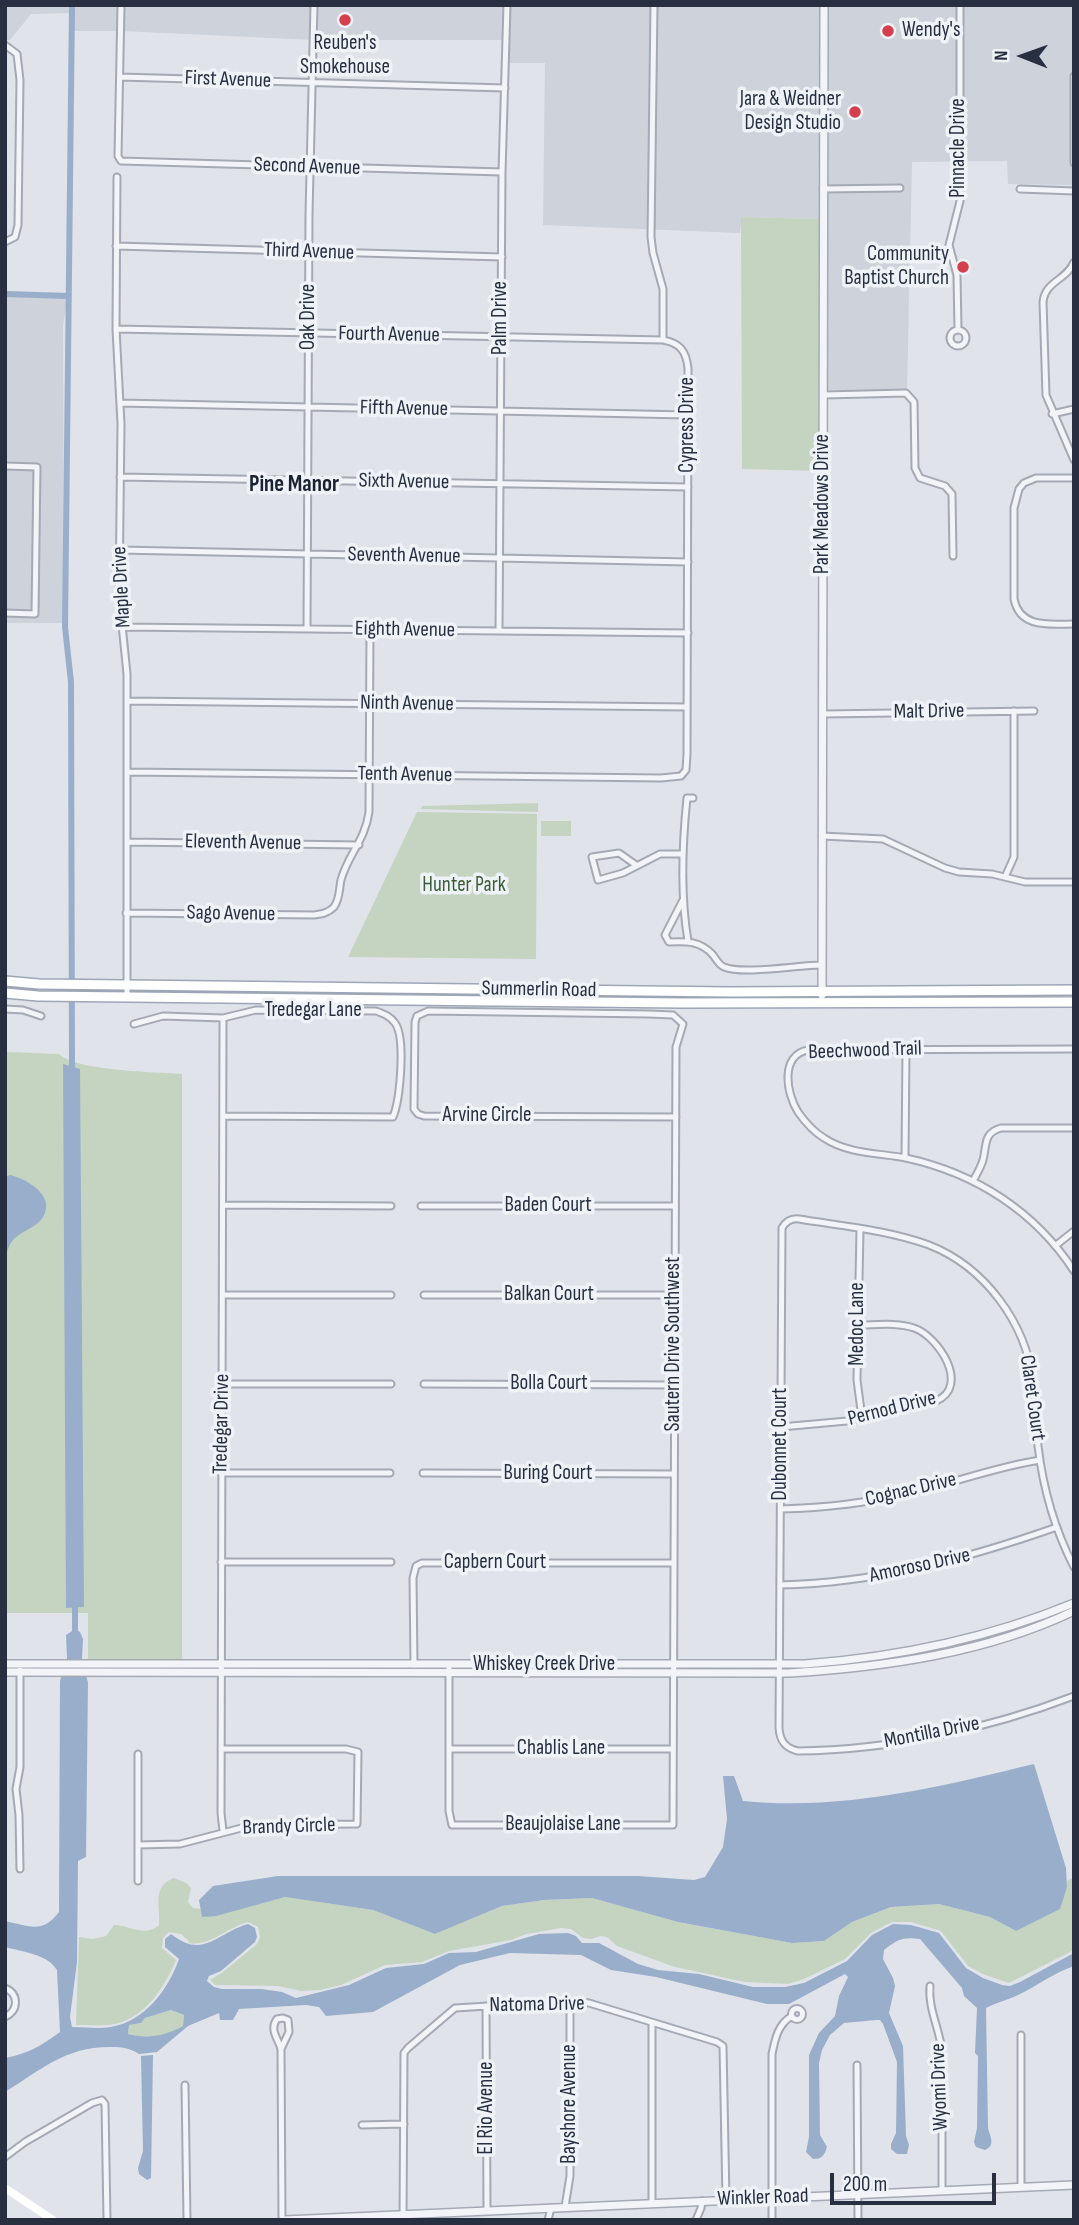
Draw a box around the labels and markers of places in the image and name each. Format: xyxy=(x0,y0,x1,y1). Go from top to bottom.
marker: Reuben's Smokehouse xyxy=(337,12,353,28)
place label: Wendy's xyxy=(902,18,960,44)
marker: Wendy's xyxy=(880,23,896,39)
place label: Reuben's Smokehouse xyxy=(300,31,390,81)
place label: Jara & Weidner Design Studio xyxy=(740,87,841,137)
marker: Jara & Weidner Design Studio xyxy=(847,104,863,120)
place label: Community Baptist Church xyxy=(844,242,949,292)
marker: Community Baptist Church xyxy=(955,259,971,275)

